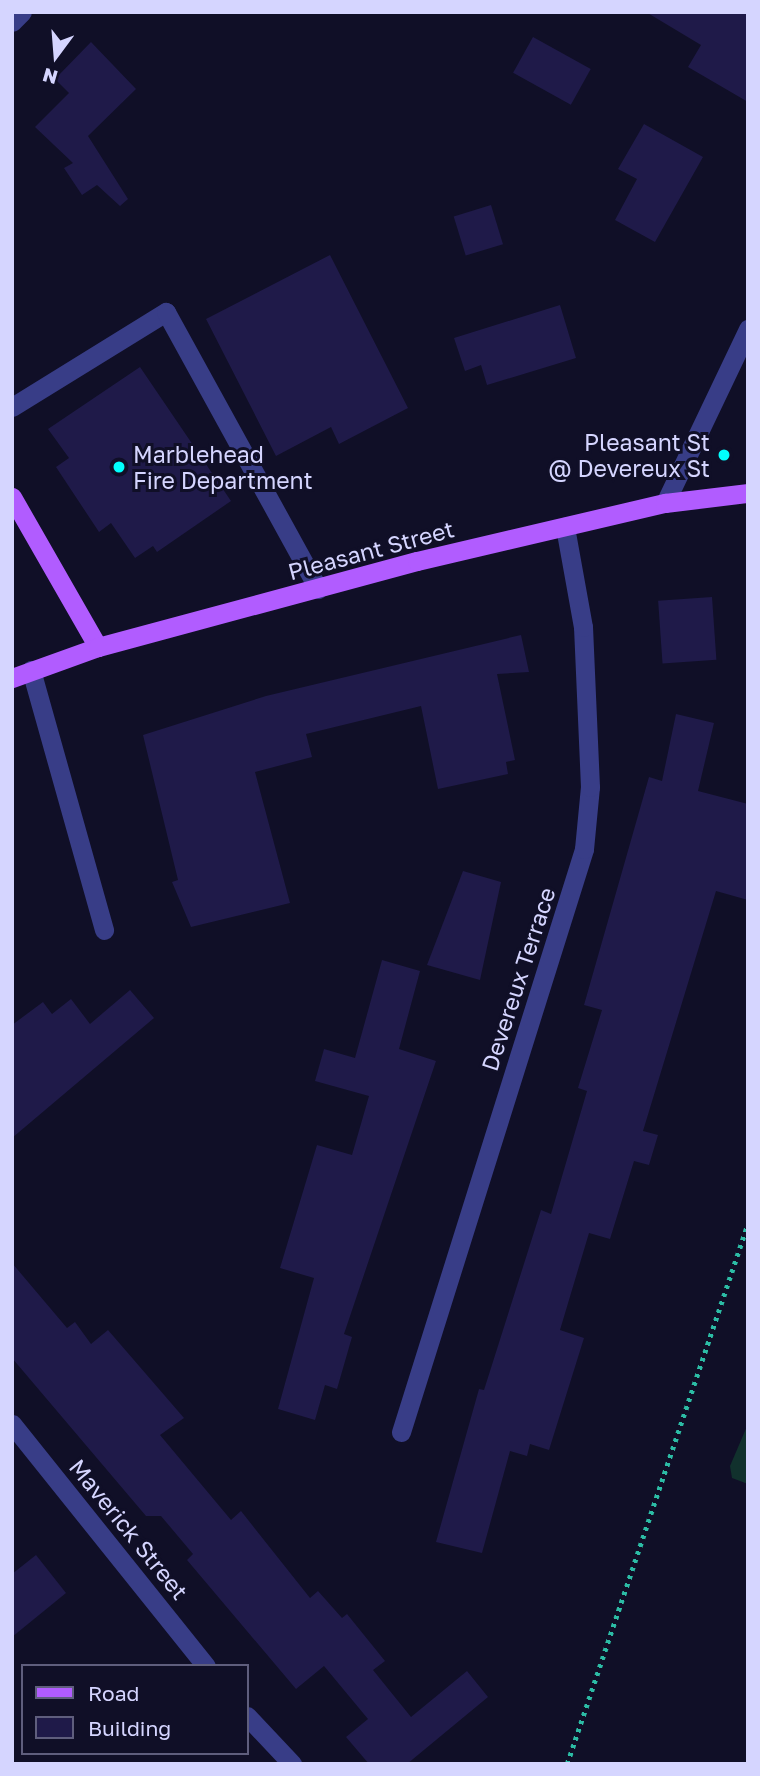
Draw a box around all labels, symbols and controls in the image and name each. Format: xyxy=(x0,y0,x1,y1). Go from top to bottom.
north arrow xyxy=(21,21,91,91)
text: N xyxy=(40,64,60,90)
place label: Pleasant St @ Devereux St xyxy=(548,428,710,482)
place label: Marblehead Fire Department xyxy=(133,440,313,494)
marker: Pleasant St @ Devereux St xyxy=(716,447,732,463)
marker: Marblehead Fire Department xyxy=(111,459,127,475)
street label: Pleasant Street xyxy=(285,515,457,585)
street label: Devereux Terrace xyxy=(475,884,561,1074)
street label: Maverick Street xyxy=(64,1453,194,1605)
legend xyxy=(21,1664,248,1755)
text: Road xyxy=(88,1680,139,1706)
text: Building xyxy=(88,1715,171,1741)

